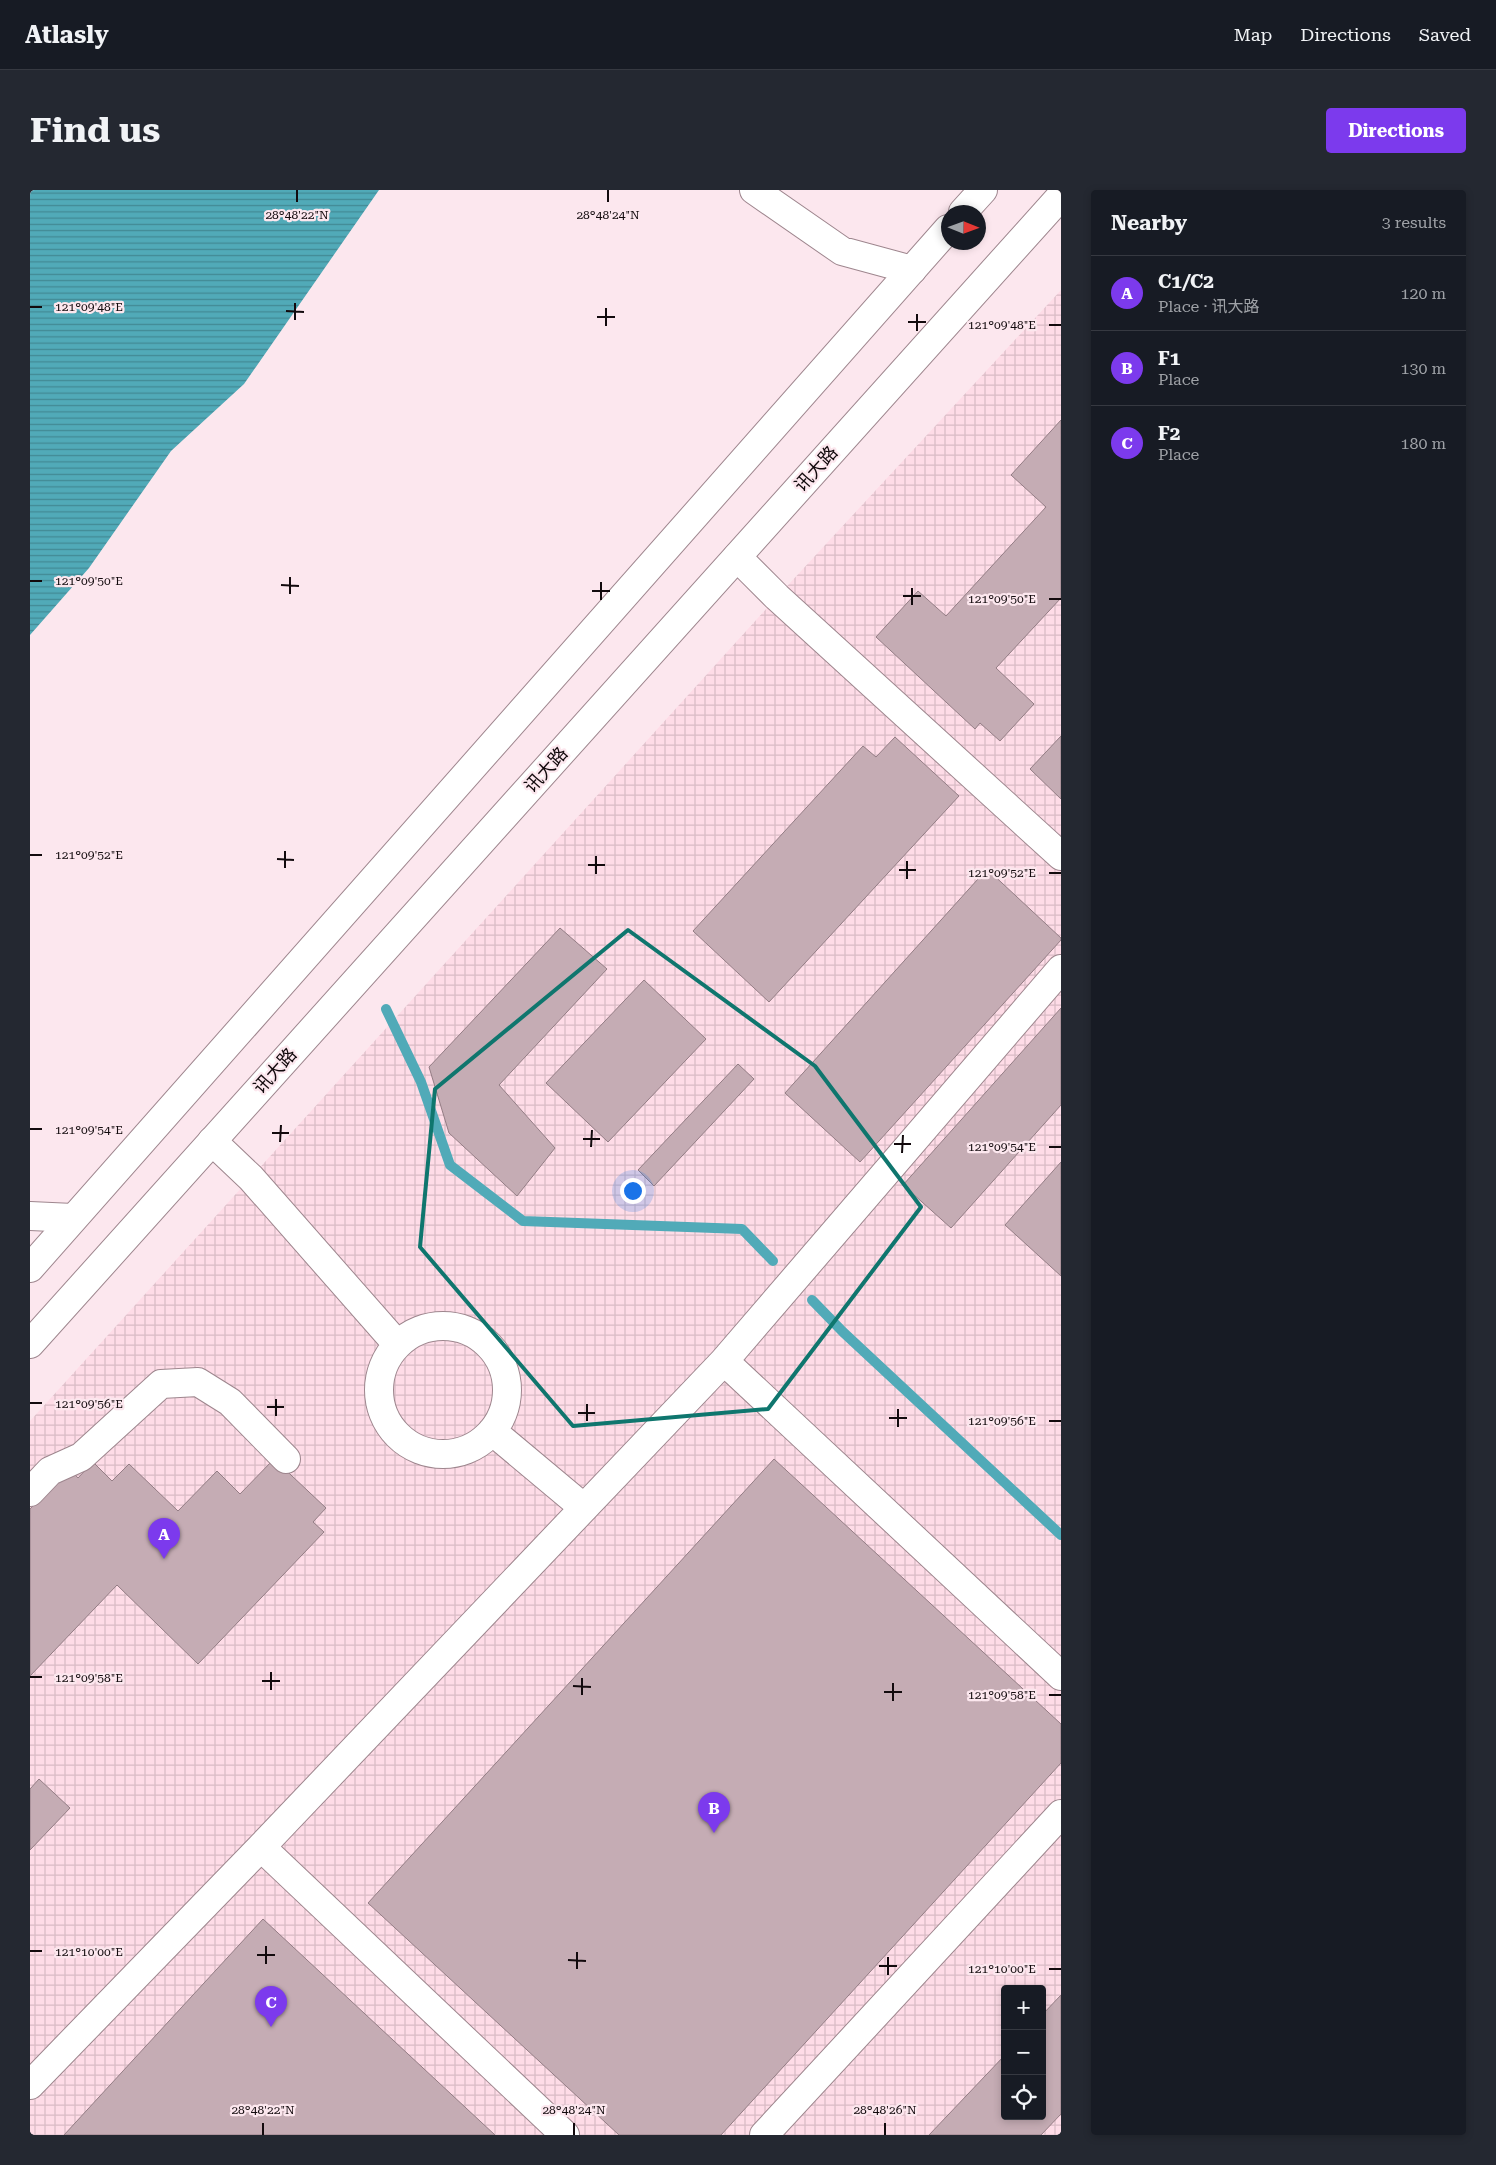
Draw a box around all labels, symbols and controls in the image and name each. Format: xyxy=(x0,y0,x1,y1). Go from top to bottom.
text: Atlasly xyxy=(25,21,109,49)
text: Map xyxy=(1234,24,1272,45)
text: Directions xyxy=(1300,24,1391,45)
text: Saved xyxy=(1419,24,1471,45)
button: Directions xyxy=(1326,108,1466,153)
text: Find us xyxy=(30,110,160,151)
north arrow xyxy=(941,205,986,250)
text: 28°48'22"N xyxy=(265,208,329,222)
text: 28°48'24"N xyxy=(576,208,640,222)
text: Nearby xyxy=(1111,211,1187,235)
text: 3 results xyxy=(1382,213,1446,232)
text: C1/C2 xyxy=(1158,270,1214,293)
text: A xyxy=(1121,284,1133,303)
text: 120 m xyxy=(1400,284,1446,303)
text: Place · 讯大路 xyxy=(1158,297,1260,316)
text: 121°09'48"E xyxy=(55,300,123,314)
text: 121°09'48"E xyxy=(968,318,1036,332)
text: F1 xyxy=(1158,347,1180,370)
text: B xyxy=(1121,359,1133,378)
text: 130 m xyxy=(1400,359,1446,378)
text: Place xyxy=(1158,370,1199,389)
text: F2 xyxy=(1158,422,1180,445)
text: C xyxy=(1121,434,1133,453)
text: 180 m xyxy=(1400,434,1446,453)
street label: 讯大路 xyxy=(790,442,841,496)
text: Place xyxy=(1158,445,1199,464)
text: 121°09'50"E xyxy=(55,574,123,588)
text: 121°09'50"E xyxy=(968,592,1036,606)
street label: 讯大路 xyxy=(520,743,571,797)
text: 121°09'52"E xyxy=(55,848,123,862)
text: 121°09'52"E xyxy=(968,866,1036,880)
street label: 讯大路 xyxy=(249,1044,300,1098)
text: 121°09'54"E xyxy=(55,1123,123,1137)
text: 121°09'54"E xyxy=(968,1140,1036,1154)
your location xyxy=(620,1178,646,1204)
text: 121°09'56"E xyxy=(55,1397,123,1411)
text: 121°09'56"E xyxy=(968,1414,1036,1428)
pin: A xyxy=(148,1518,180,1559)
text: 121°09'58"E xyxy=(55,1671,123,1685)
text: 121°09'58"E xyxy=(968,1688,1036,1702)
pin: B xyxy=(698,1792,730,1833)
text: 121°10'00"E xyxy=(55,1945,123,1959)
text: 121°10'00"E xyxy=(968,1962,1036,1976)
map controls xyxy=(1001,1985,1046,2120)
button: + xyxy=(1001,1985,1046,2030)
pin: C xyxy=(255,1986,287,2027)
button: − xyxy=(1001,2030,1046,2075)
button: locate xyxy=(1001,2075,1046,2120)
text: 28°48'22"N xyxy=(231,2103,295,2117)
text: 28°48'24"N xyxy=(542,2103,606,2117)
text: 28°48'26"N xyxy=(853,2103,917,2117)

